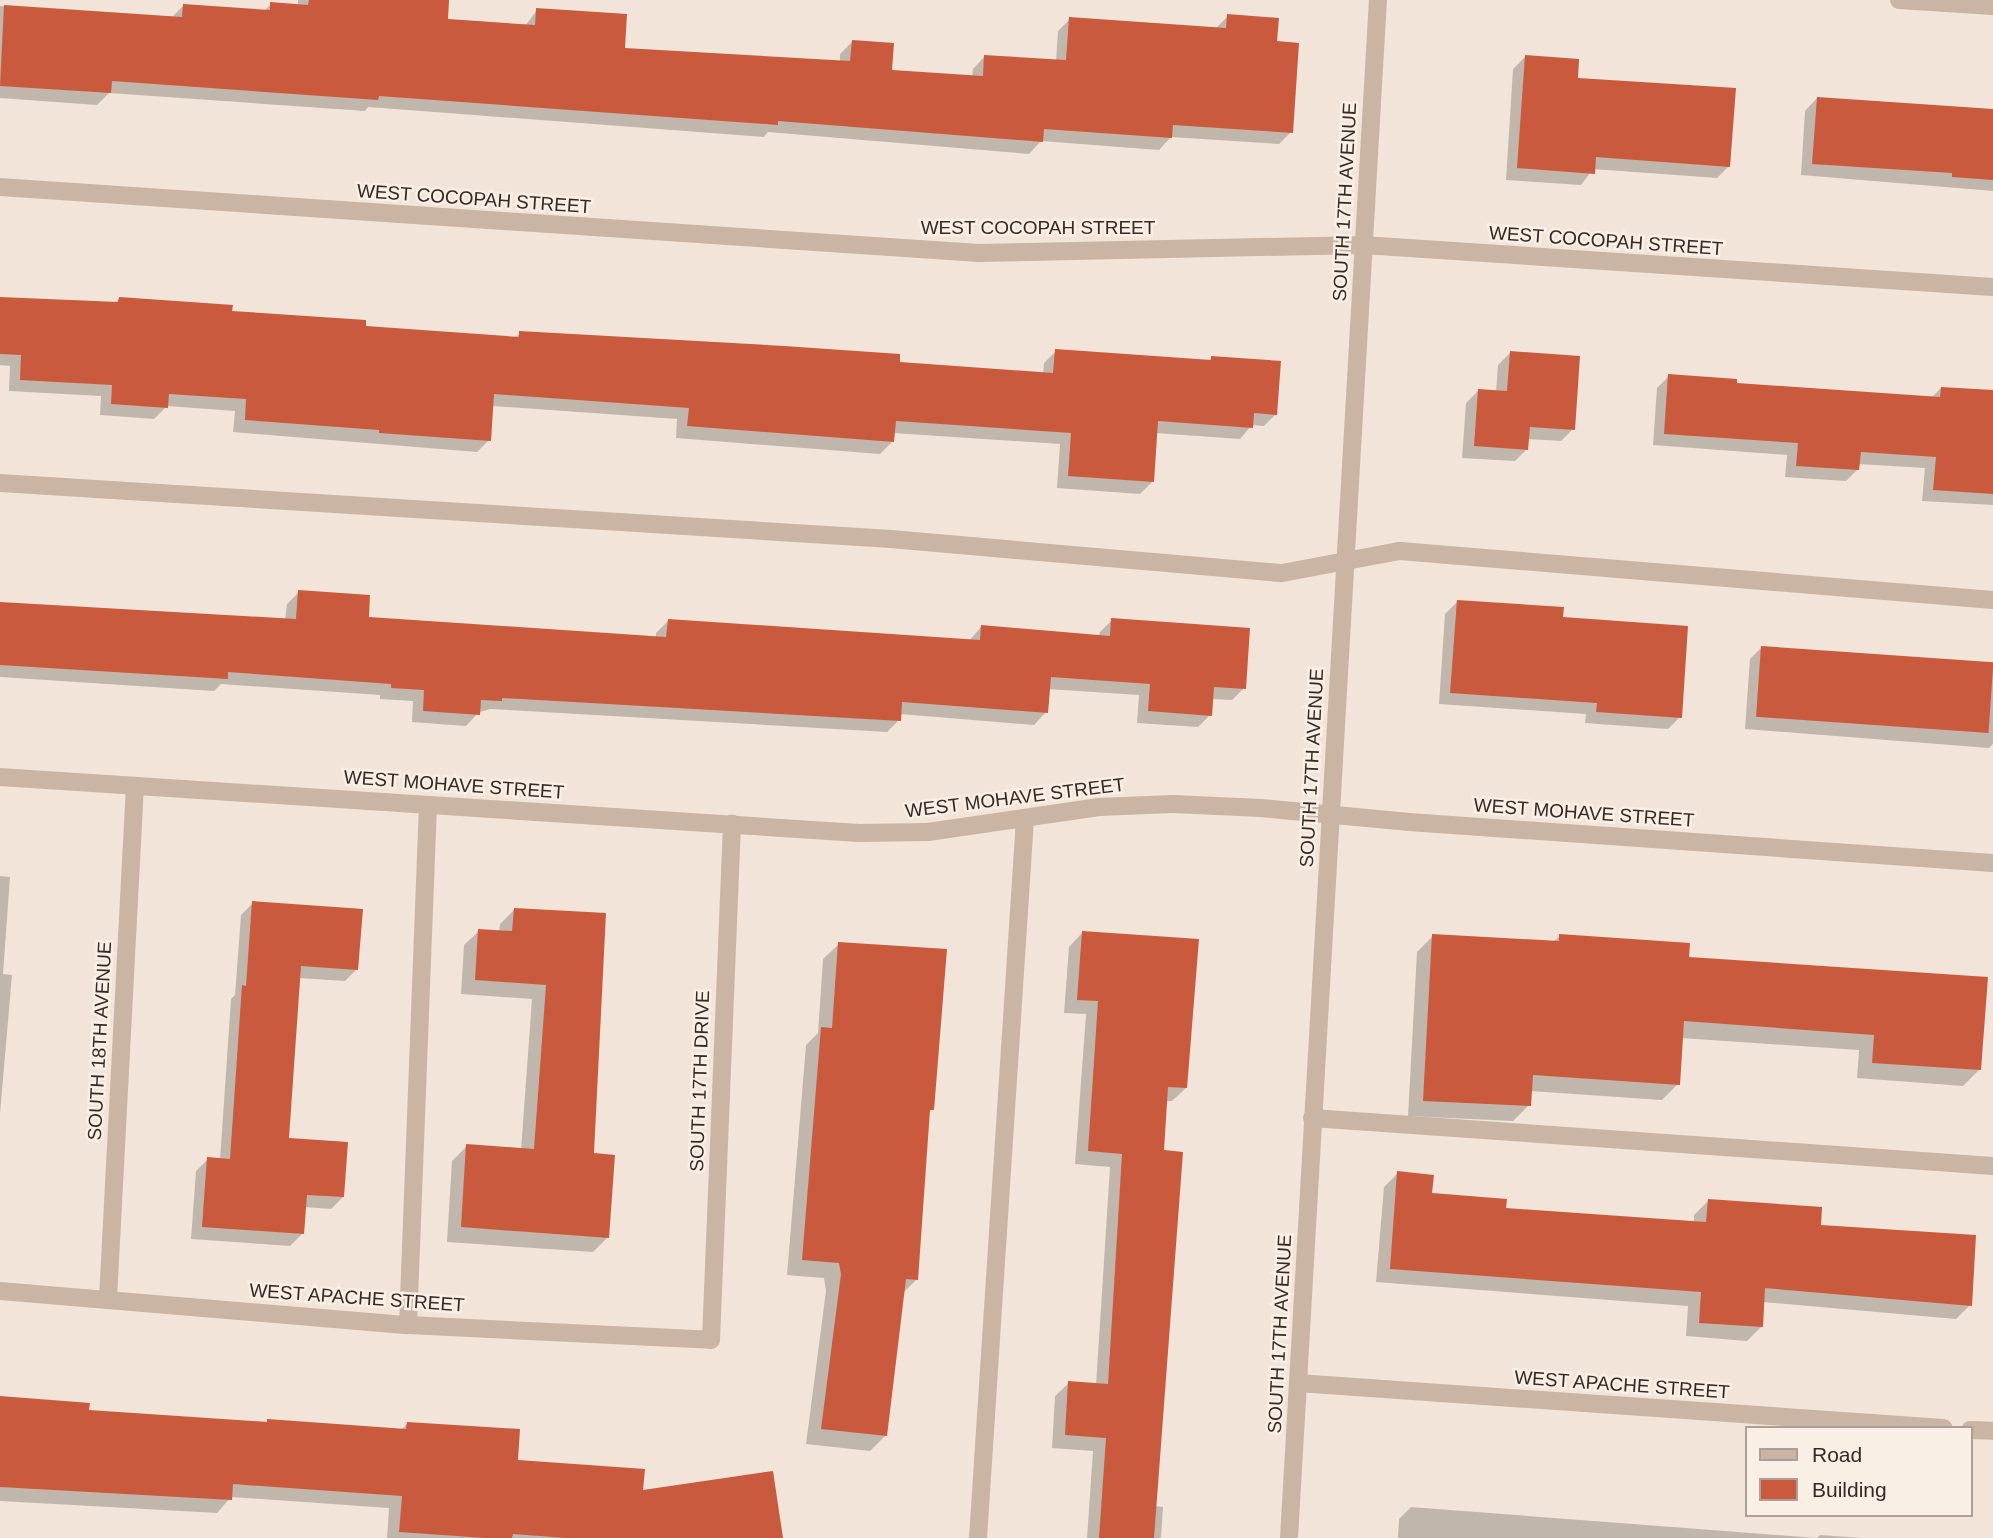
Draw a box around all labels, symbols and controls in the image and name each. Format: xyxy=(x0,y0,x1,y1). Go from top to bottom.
street label: SOUTH 17TH AVENUE xyxy=(1328,101,1362,303)
street label: WEST COCOPAH STREET xyxy=(356,179,592,219)
street label: WEST COCOPAH STREET xyxy=(920,217,1156,239)
street label: WEST COCOPAH STREET xyxy=(1488,221,1724,261)
street label: SOUTH 17TH AVENUE xyxy=(1295,667,1329,869)
street label: WEST MOHAVE STREET xyxy=(343,766,565,804)
street label: WEST MOHAVE STREET xyxy=(904,773,1126,823)
street label: WEST MOHAVE STREET xyxy=(1473,794,1695,832)
street label: SOUTH 18TH AVENUE xyxy=(83,940,117,1142)
street label: SOUTH 17TH DRIVE xyxy=(685,990,715,1172)
street label: SOUTH 17TH AVENUE xyxy=(1263,1233,1297,1435)
street label: WEST APACHE STREET xyxy=(248,1279,466,1317)
street label: WEST APACHE STREET xyxy=(1513,1366,1731,1404)
legend xyxy=(1744,1426,1972,1517)
text: Road xyxy=(1812,1443,1862,1466)
text: Building xyxy=(1812,1478,1887,1501)

